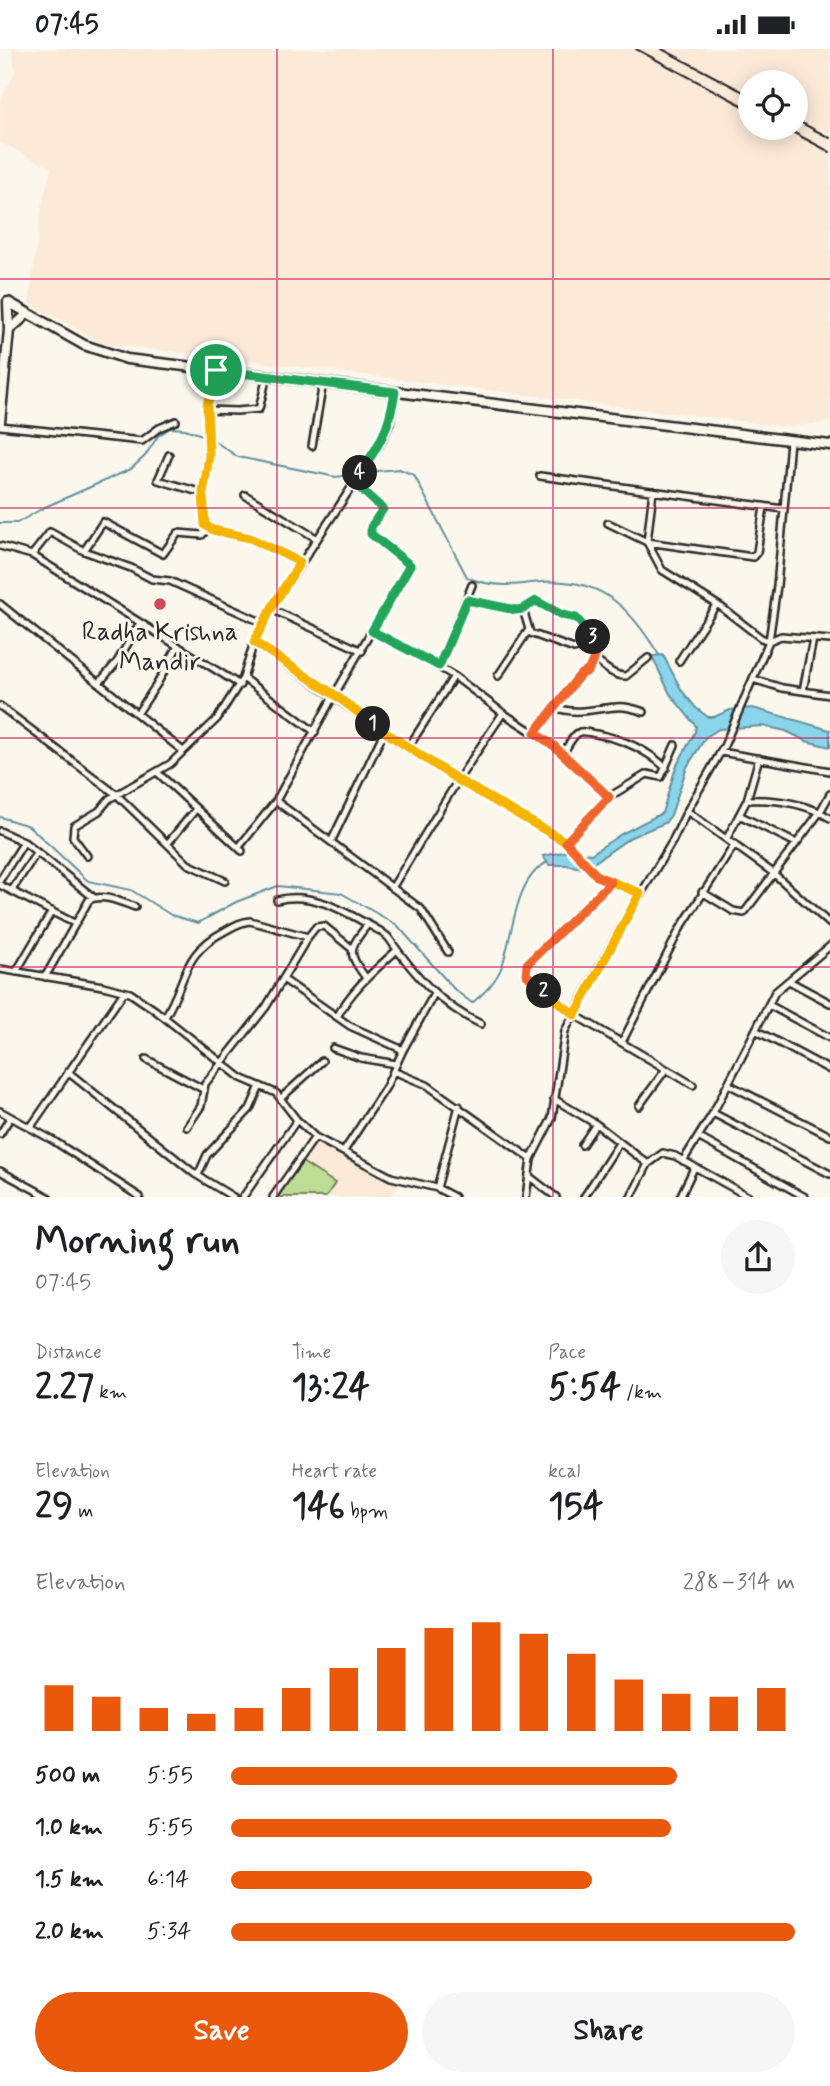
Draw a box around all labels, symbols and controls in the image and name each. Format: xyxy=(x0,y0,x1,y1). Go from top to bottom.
text: 07:45 xyxy=(35,8,99,42)
map controls xyxy=(738,70,808,140)
button: locate xyxy=(738,70,808,140)
pin xyxy=(186,340,246,400)
icon: arrive xyxy=(197,351,235,389)
pin: 4 xyxy=(342,455,378,491)
text: 4 xyxy=(354,460,365,485)
marker: Radha Krishna Mandir xyxy=(152,596,168,612)
place label: Radha Krishna Mandir xyxy=(82,616,238,680)
pin: 3 xyxy=(576,619,610,655)
text: 3 xyxy=(588,624,597,649)
pin: 1 xyxy=(356,707,390,741)
text: 1 xyxy=(368,711,377,736)
pin: 2 xyxy=(526,974,562,1009)
text: 2 xyxy=(539,978,548,1003)
text: Morning run xyxy=(35,1217,240,1266)
button: share xyxy=(721,1220,795,1294)
text: 07:45 xyxy=(35,1268,91,1298)
text: Distance xyxy=(35,1340,102,1365)
text: Time xyxy=(292,1340,331,1365)
text: Pace xyxy=(548,1340,586,1365)
text: 2.27 xyxy=(35,1365,94,1411)
text: 13:24 xyxy=(292,1365,370,1411)
text: 5:54 xyxy=(548,1365,621,1411)
text: km xyxy=(94,1380,127,1405)
text: /km xyxy=(621,1380,662,1405)
text: Elevation xyxy=(35,1459,110,1484)
text: Heart rate xyxy=(292,1459,377,1484)
text: kcal xyxy=(548,1459,580,1484)
text: 29 xyxy=(35,1484,73,1530)
text: 146 xyxy=(292,1484,345,1530)
text: 154 xyxy=(548,1484,603,1530)
text: m xyxy=(73,1499,93,1524)
text: bpm xyxy=(345,1499,388,1524)
text: Elevation xyxy=(35,1568,126,1598)
text: 288–314 m xyxy=(683,1568,795,1598)
text: 500 m xyxy=(35,1761,100,1791)
text: 5:55 xyxy=(147,1761,193,1791)
text: 1.0 km xyxy=(35,1813,103,1843)
text: 5:55 xyxy=(147,1813,193,1843)
text: 1.5 km xyxy=(35,1865,104,1895)
text: 6:14 xyxy=(147,1865,189,1895)
text: 2.0 km xyxy=(35,1917,104,1947)
text: 5:34 xyxy=(147,1917,191,1947)
button: Save xyxy=(35,1992,408,2072)
button: Share xyxy=(422,1992,795,2072)

